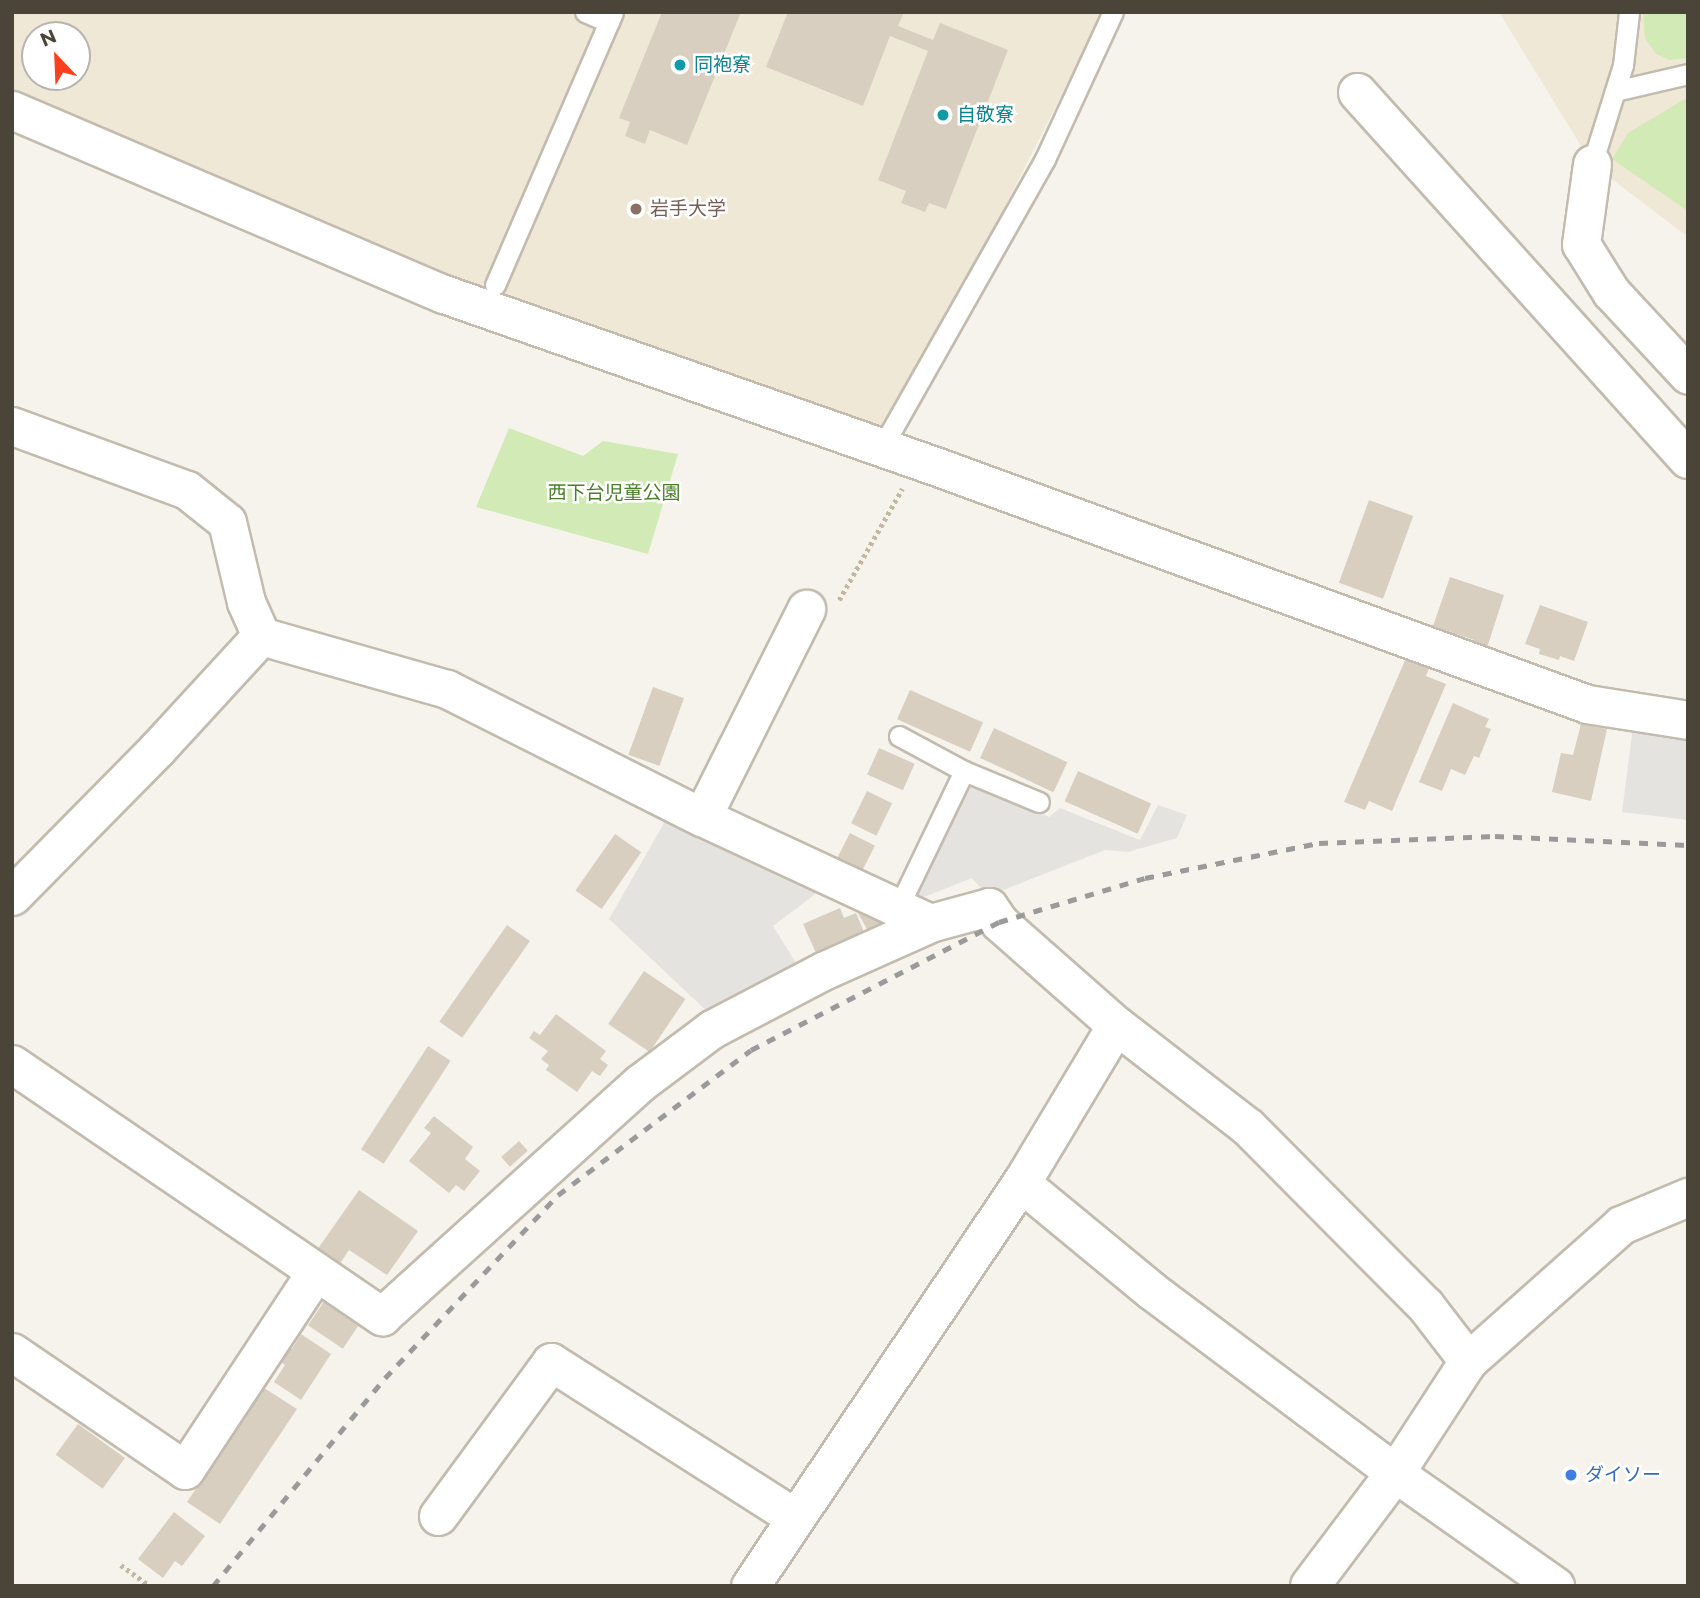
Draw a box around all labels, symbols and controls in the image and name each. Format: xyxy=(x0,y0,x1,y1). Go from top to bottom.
north arrow xyxy=(21,21,91,91)
text: N xyxy=(37,24,60,52)
place label: 同袍寮 xyxy=(694,54,751,76)
marker: 同袍寮 xyxy=(672,57,688,73)
place label: 自敬寮 xyxy=(957,104,1014,126)
marker: 自敬寮 xyxy=(935,107,951,123)
place label: 岩手大学 xyxy=(650,198,726,220)
marker: 岩手大学 xyxy=(628,201,644,217)
park label: 西下台児童公園 xyxy=(548,482,680,504)
place label: ダイソー xyxy=(1585,1464,1661,1486)
marker: ダイソー xyxy=(1563,1467,1579,1483)

